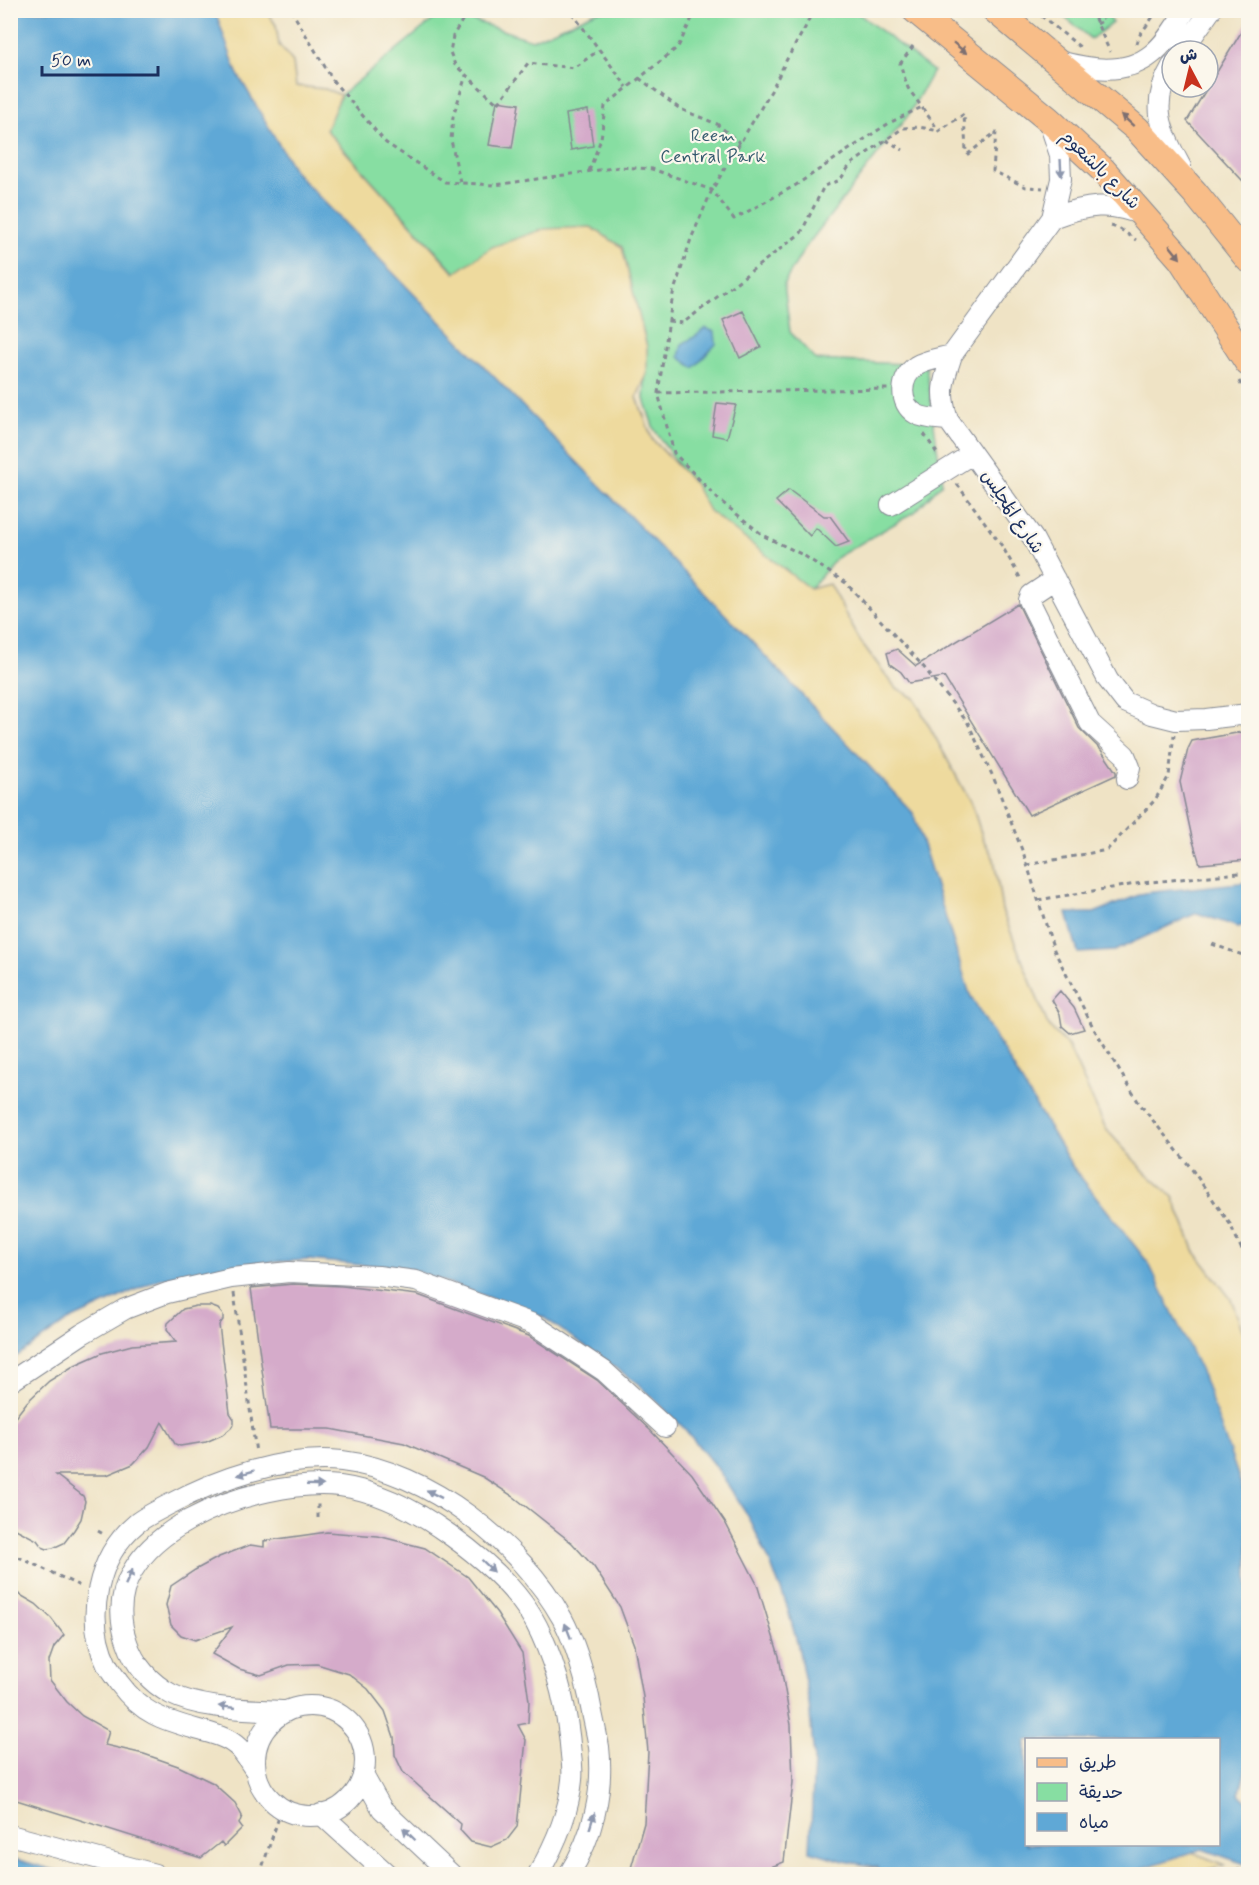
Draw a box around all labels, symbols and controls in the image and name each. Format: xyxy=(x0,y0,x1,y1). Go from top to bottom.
scale bar xyxy=(42,39,158,77)
north arrow xyxy=(1160,39,1220,99)
one-way arrow xyxy=(952,41,968,54)
text: ش xyxy=(1178,44,1198,67)
text: 50 m xyxy=(51,49,91,73)
one-way arrow xyxy=(1120,114,1135,127)
park label: Reem Central Park xyxy=(660,124,766,169)
street label: شارع بالشعوم xyxy=(1054,125,1145,216)
one-way arrow xyxy=(1056,158,1065,177)
one-way arrow xyxy=(1168,245,1181,260)
street label: شارع المَجلِس xyxy=(975,465,1049,559)
one-way arrow xyxy=(237,1469,255,1478)
one-way arrow xyxy=(306,1481,325,1490)
one-way arrow xyxy=(425,1489,442,1499)
one-way arrow xyxy=(480,1559,495,1573)
one-way arrow xyxy=(125,1568,134,1585)
one-way arrow xyxy=(562,1622,572,1640)
one-way arrow xyxy=(217,1702,236,1712)
legend xyxy=(1025,1738,1220,1846)
text: طريق xyxy=(1079,1751,1117,1775)
text: حديقة xyxy=(1079,1781,1123,1805)
text: مياه xyxy=(1079,1811,1109,1835)
one-way arrow xyxy=(588,1812,598,1830)
one-way arrow xyxy=(401,1827,416,1841)

